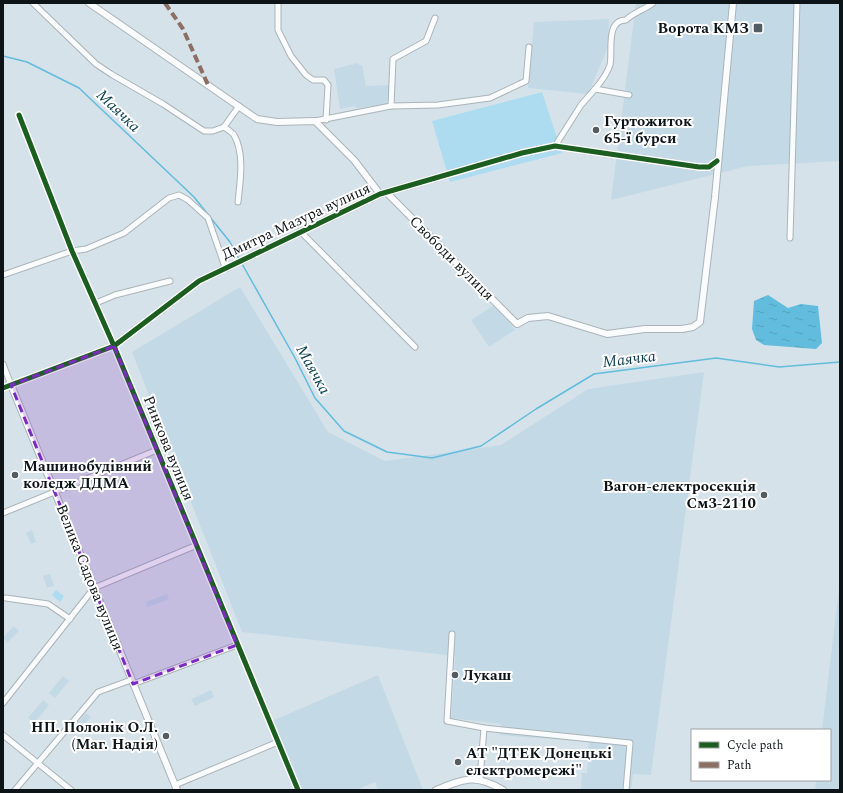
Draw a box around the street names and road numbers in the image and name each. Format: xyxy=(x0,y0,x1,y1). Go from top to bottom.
street label: Дмитра Мазура вулиця xyxy=(218,177,374,266)
street label: Свободи вулиця xyxy=(404,210,500,306)
street label: Ринкова вулиця xyxy=(137,392,200,504)
street label: Велика Садова вулиця xyxy=(50,501,129,654)

